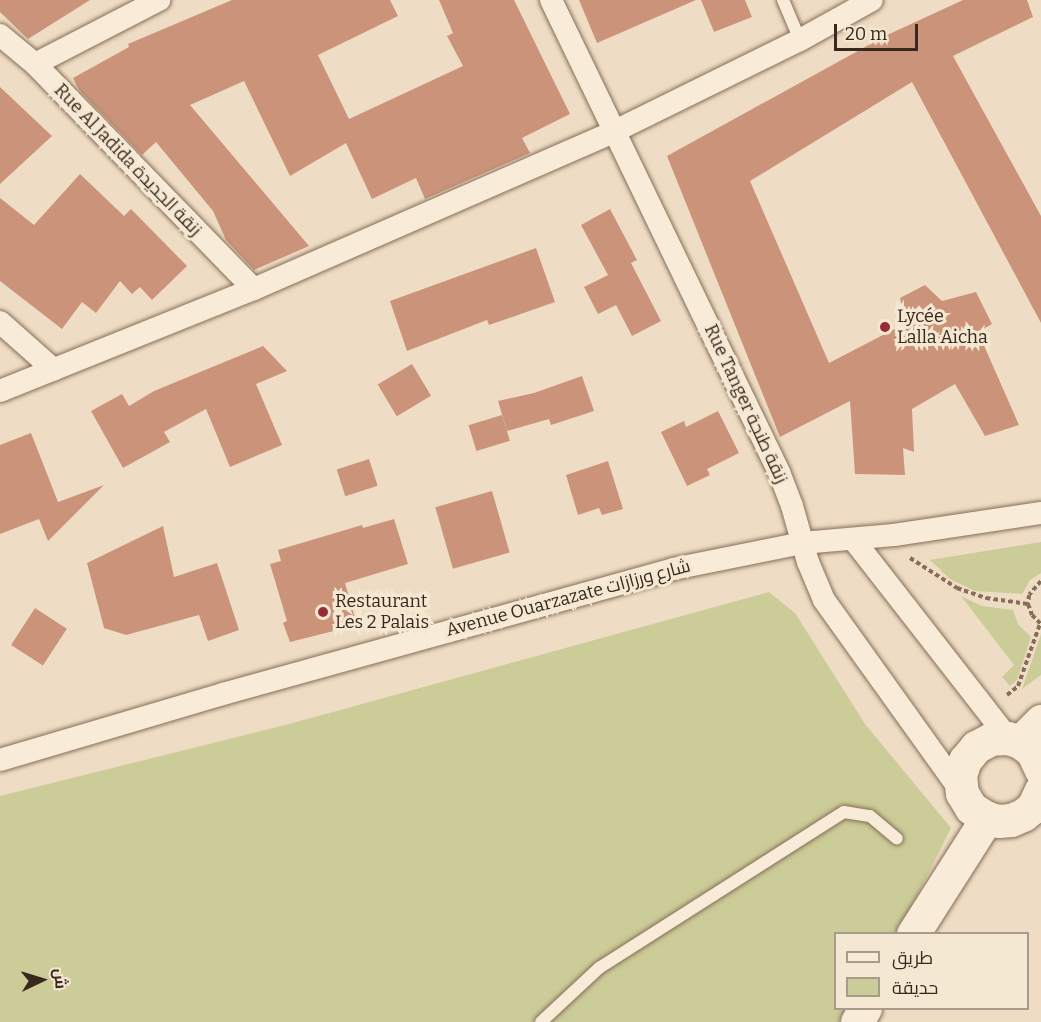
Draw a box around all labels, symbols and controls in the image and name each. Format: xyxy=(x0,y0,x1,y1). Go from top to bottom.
scale bar xyxy=(837,12,921,50)
text: 20 m xyxy=(845,23,887,45)
street label: Rue Al Jadida زنقة الجديدة xyxy=(50,79,206,241)
place label: Lycée Lalla Aicha xyxy=(897,306,988,348)
marker: Lycée Lalla Aicha xyxy=(878,320,892,334)
street label: Rue Tanger زنقة طنجة xyxy=(700,321,792,487)
street label: Avenue Ouarzazate شارع ورزازات xyxy=(443,555,693,641)
place label: Restaurant Les 2 Palais xyxy=(335,591,429,634)
marker: Restaurant Les 2 Palais xyxy=(316,605,330,619)
legend xyxy=(834,932,1029,1010)
text: طريق xyxy=(892,947,933,969)
north arrow xyxy=(12,950,72,1010)
text: ش xyxy=(50,968,71,990)
text: حديقة xyxy=(892,977,938,999)

